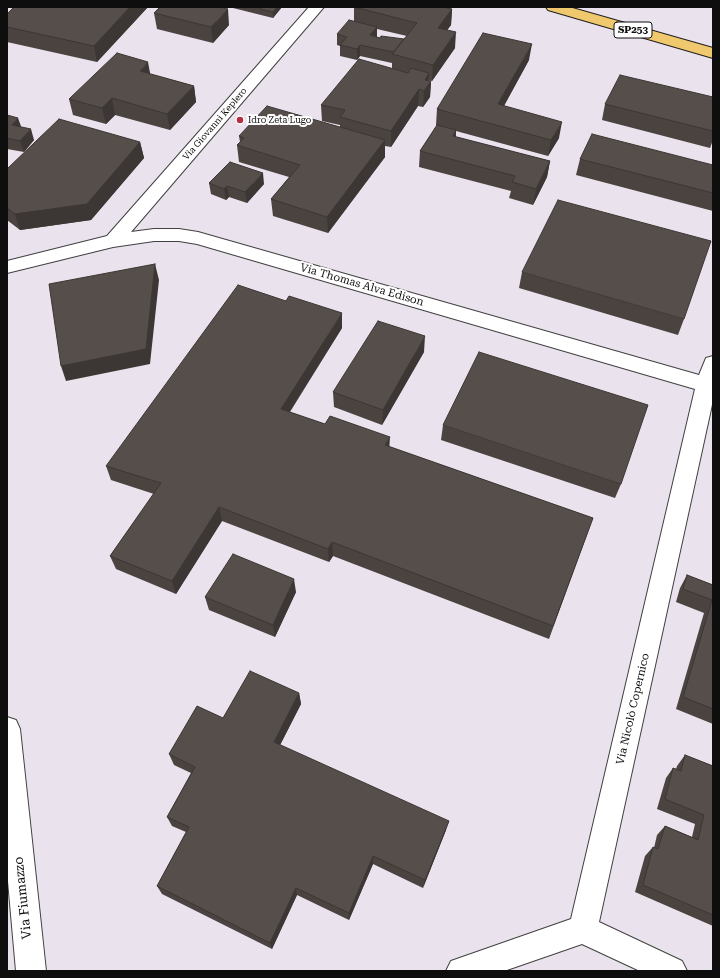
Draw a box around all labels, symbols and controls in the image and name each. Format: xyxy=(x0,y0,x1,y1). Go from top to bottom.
road number: SP253 xyxy=(614,22,652,38)
street label: Via Giovanni Keplero xyxy=(181,86,249,162)
marker: Idro Zeta Lugo xyxy=(235,115,245,125)
place label: Idro Zeta Lugo xyxy=(248,115,311,125)
street label: Via Thomas Alva Edison xyxy=(299,261,425,309)
street label: Via Nicolò Copernico xyxy=(614,652,652,766)
street label: Via Fiumazzo xyxy=(11,856,35,940)

